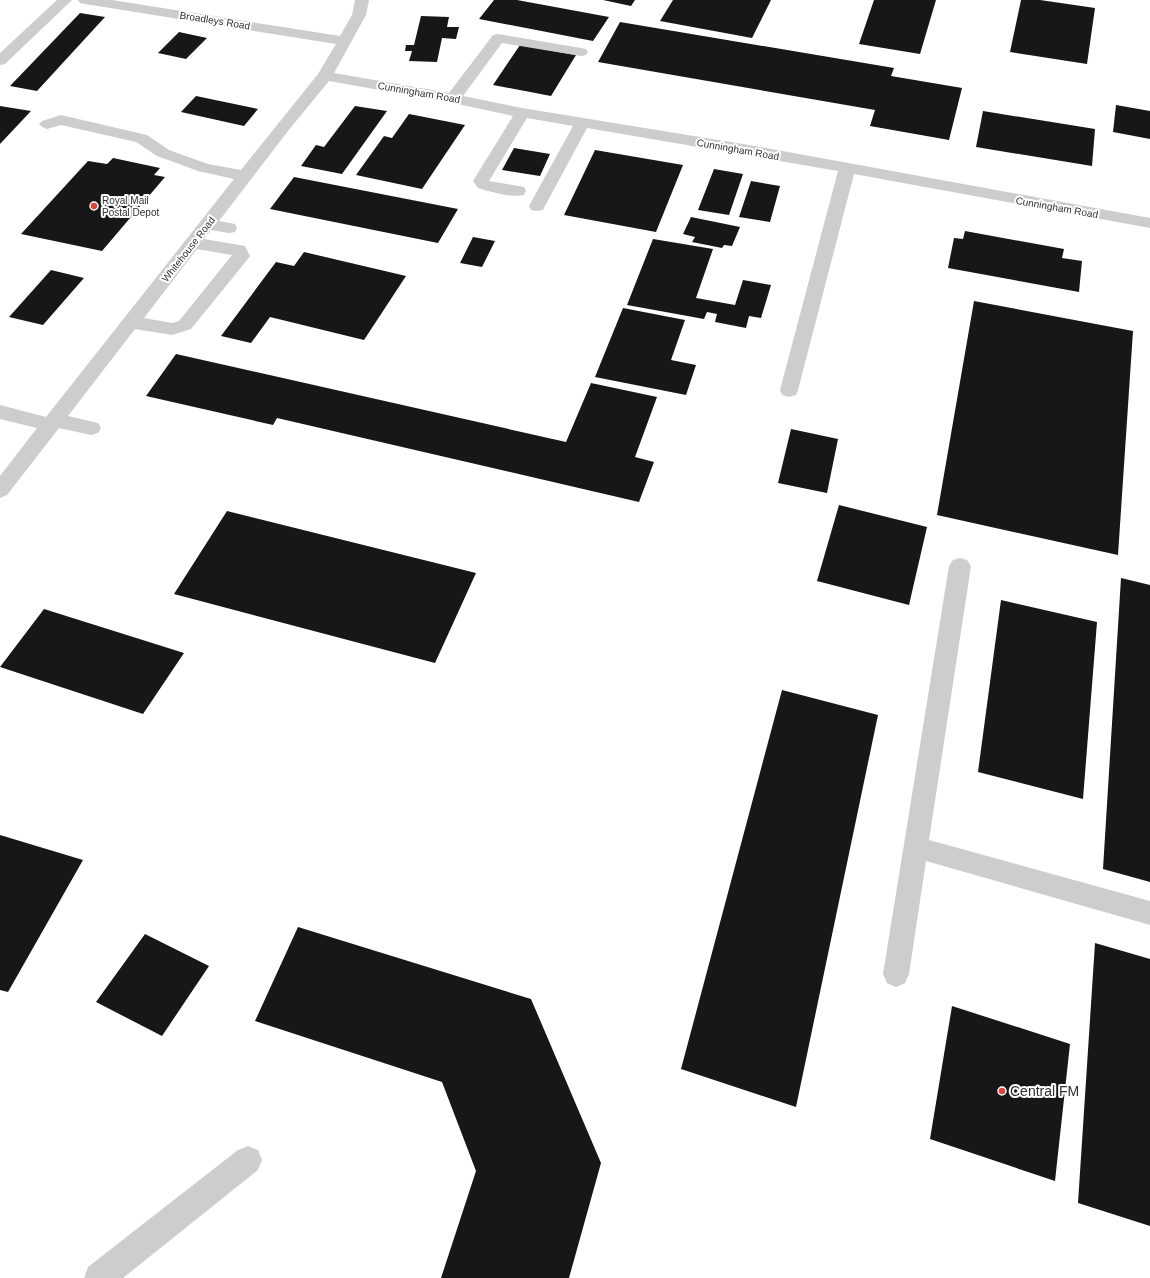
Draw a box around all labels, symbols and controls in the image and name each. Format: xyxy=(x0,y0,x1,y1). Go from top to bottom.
street label: Broadleys Road xyxy=(179,9,251,31)
street label: Cunningham Road xyxy=(377,80,461,105)
street label: Cunningham Road xyxy=(696,137,780,162)
place label: Royal Mail Postal Depot xyxy=(102,195,159,218)
street label: Cunningham Road xyxy=(1015,195,1099,220)
marker: Royal Mail Postal Depot xyxy=(89,201,99,211)
street label: Whitehouse Road xyxy=(160,215,217,284)
place label: Central FM xyxy=(1010,1083,1079,1099)
marker: Central FM xyxy=(997,1086,1007,1096)

